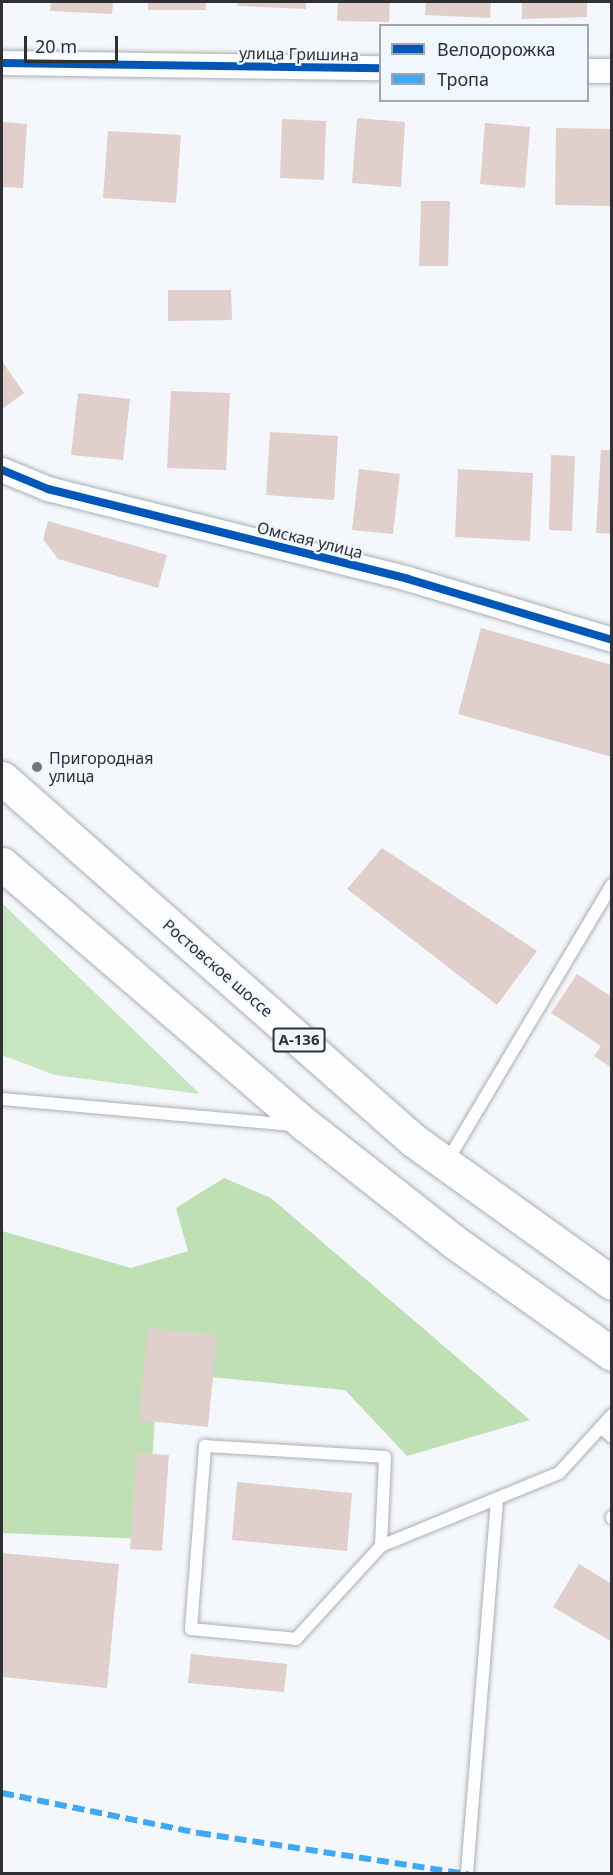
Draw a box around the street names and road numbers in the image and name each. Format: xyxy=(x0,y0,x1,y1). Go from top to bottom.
street label: улица Гришина xyxy=(239,43,359,65)
street label: Омская улица xyxy=(255,518,365,562)
street label: Ростовское шоссе xyxy=(159,915,277,1021)
road number: А-136 xyxy=(272,1028,326,1052)

